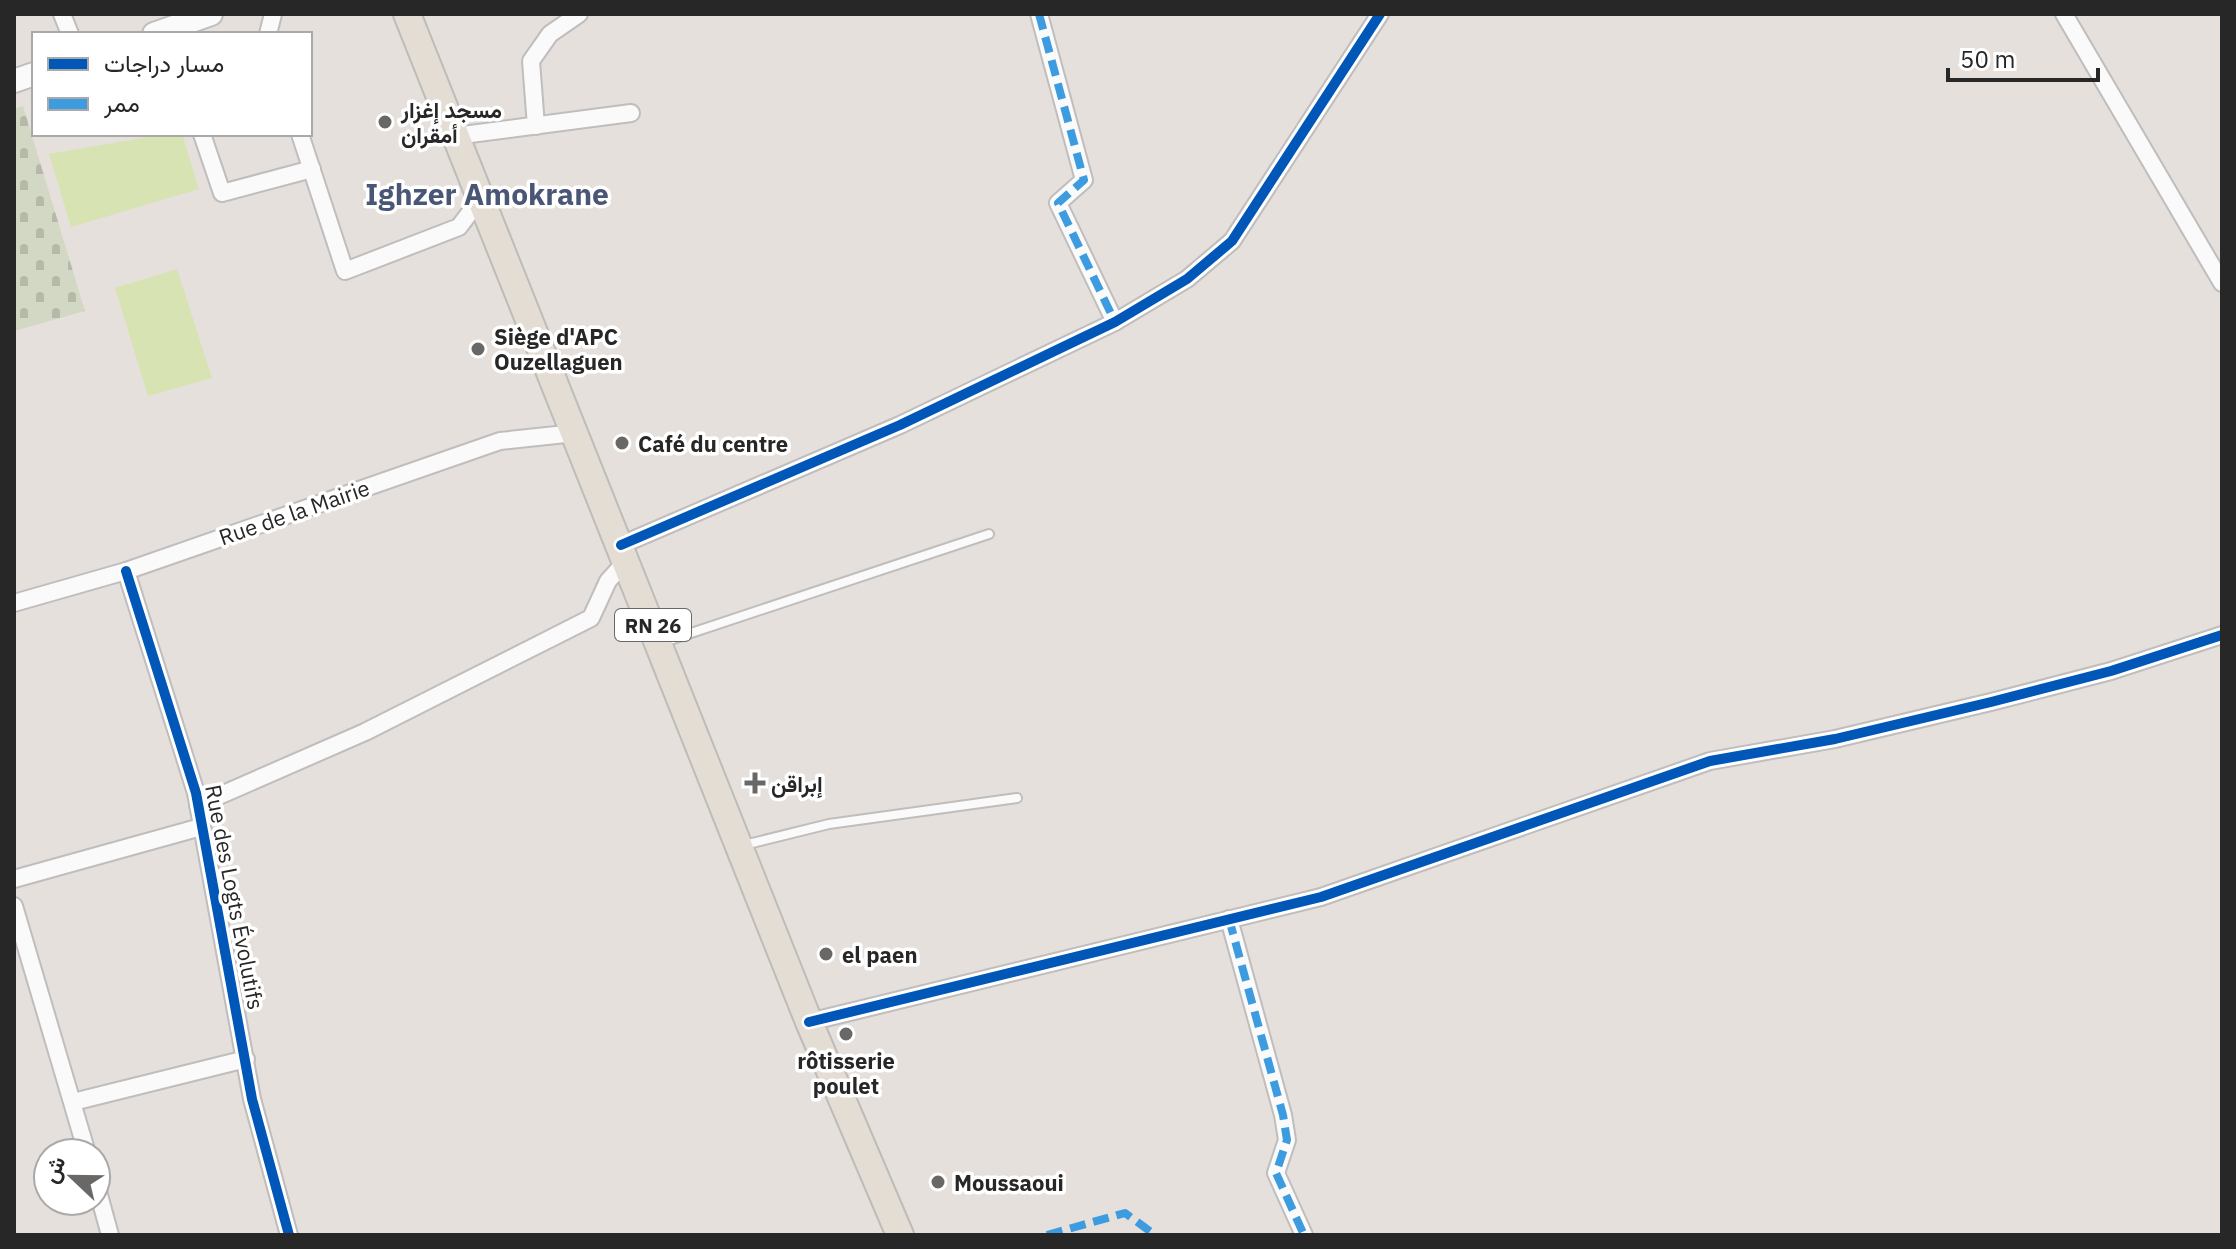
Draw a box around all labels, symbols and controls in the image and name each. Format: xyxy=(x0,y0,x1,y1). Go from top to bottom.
legend xyxy=(32,32,312,136)
scale bar xyxy=(1948,32,2098,82)
text: 50 m xyxy=(1960,43,2015,75)
text: مسار دراجات xyxy=(104,47,224,79)
text: ممر xyxy=(103,87,140,119)
place label: مسجد إغزار أمقران xyxy=(400,95,502,149)
marker: مسجد إغزار أمقران xyxy=(376,113,394,131)
district label: Ighzer Amokrane xyxy=(365,174,609,213)
place label: Siège d'APC Ouzellaguen xyxy=(494,322,623,376)
marker: Siège d'APC Ouzellaguen xyxy=(469,340,487,358)
place label: Café du centre xyxy=(638,429,788,458)
marker: Café du centre xyxy=(613,434,631,452)
street label: Rue de la Mairie xyxy=(215,473,373,551)
road number: RN 26 xyxy=(615,609,691,641)
place label: إبراقن xyxy=(771,769,823,799)
marker: إبراقن xyxy=(746,774,764,792)
street label: Rue des Logts Évolutifs xyxy=(199,782,271,1012)
place label: el paen xyxy=(842,940,918,969)
marker: el paen xyxy=(817,945,835,963)
marker: rôtisserie poulet xyxy=(837,1025,855,1043)
place label: rôtisserie poulet xyxy=(797,1046,895,1100)
north arrow xyxy=(32,1137,112,1217)
text: ش xyxy=(35,1152,71,1187)
place label: Moussaoui xyxy=(954,1168,1064,1197)
marker: Moussaoui xyxy=(929,1173,947,1191)

